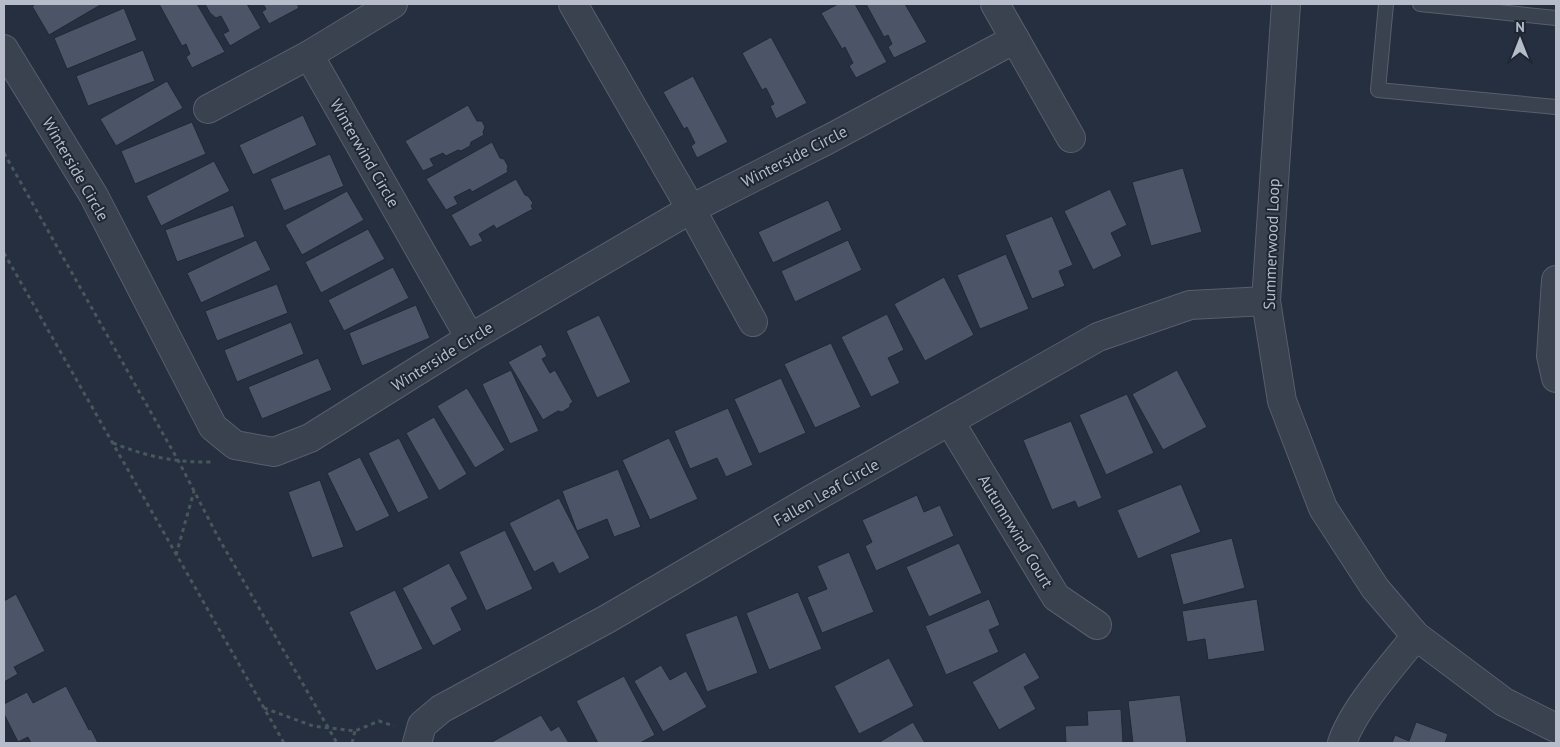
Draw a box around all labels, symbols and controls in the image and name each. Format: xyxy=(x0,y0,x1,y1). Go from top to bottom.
north arrow xyxy=(1495,15,1545,65)
text: N xyxy=(1515,18,1525,36)
street label: Winterwind Circle xyxy=(326,95,404,211)
street label: Winterside Circle xyxy=(38,114,114,224)
street label: Winterside Circle xyxy=(738,121,850,191)
street label: Summerwood Loop xyxy=(1259,178,1283,310)
street label: Winterside Circle xyxy=(388,317,496,395)
street label: Fallen Leaf Circle xyxy=(770,454,882,530)
street label: Autumnwind Court xyxy=(974,471,1058,592)

